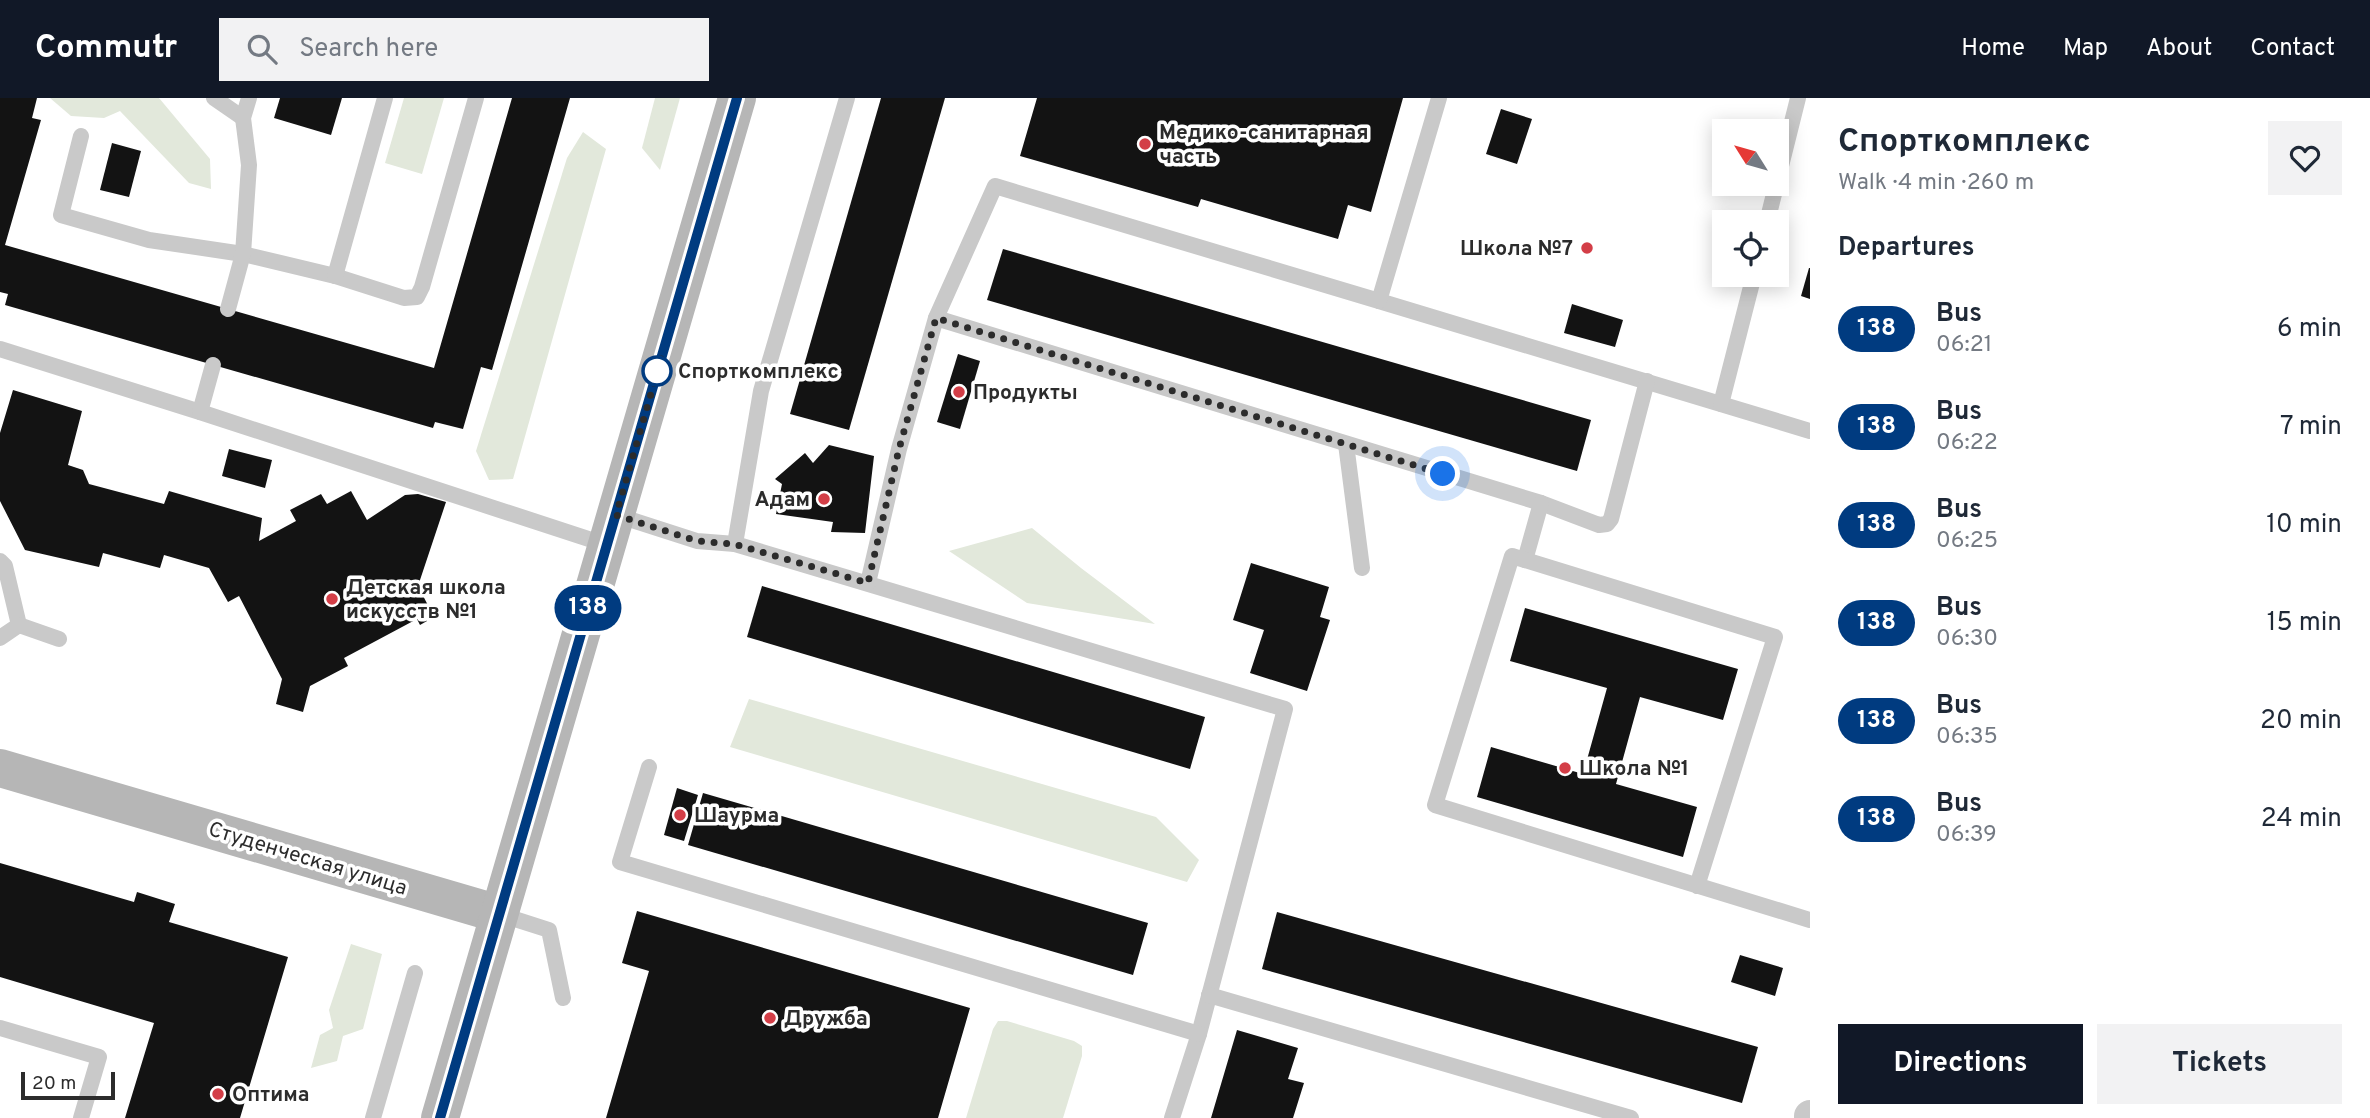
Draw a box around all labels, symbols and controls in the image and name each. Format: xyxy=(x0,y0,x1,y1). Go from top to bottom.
search box xyxy=(219,18,709,81)
text: Commutr xyxy=(35,28,177,70)
icon: search xyxy=(243,30,281,68)
text: Search here xyxy=(299,33,438,66)
text: Home xyxy=(1961,34,2025,64)
text: Map xyxy=(2063,34,2108,64)
text: About xyxy=(2146,34,2212,64)
text: Contact xyxy=(2250,34,2335,64)
north arrow xyxy=(1712,119,1788,196)
map controls xyxy=(1712,119,1789,287)
place label: Медико-санитарная часть xyxy=(1159,120,1369,171)
button: heart xyxy=(2268,121,2342,195)
text: Спорткомплекс xyxy=(1838,122,2091,164)
marker: Медико-санитарная часть xyxy=(1137,136,1153,152)
text: Walk · 4 min · 260 m xyxy=(1838,169,2034,198)
button: locate xyxy=(1712,210,1789,287)
text: Departures xyxy=(1838,232,1975,265)
place label: Школа №7 xyxy=(1460,236,1573,263)
marker: Школа №7 xyxy=(1579,240,1595,256)
text: Bus xyxy=(1936,298,1982,331)
text: 6 min xyxy=(2277,313,2342,346)
text: 138 xyxy=(1857,314,1896,344)
text: 06:21 xyxy=(1936,331,1992,360)
marker: Спорткомплекс xyxy=(642,356,672,386)
place label: Спорткомплекс xyxy=(678,359,839,386)
place label: Продукты xyxy=(973,380,1078,407)
marker: Продукты xyxy=(951,384,967,400)
text: Bus xyxy=(1936,396,1982,429)
text: 7 min xyxy=(2280,411,2342,444)
text: 138 xyxy=(1857,412,1896,442)
text: 06:22 xyxy=(1936,429,1998,458)
your location xyxy=(1425,456,1460,491)
place label: Адам xyxy=(755,487,810,514)
marker: Адам xyxy=(816,491,832,507)
text: Bus xyxy=(1936,494,1982,527)
text: 10 min xyxy=(2266,509,2342,542)
text: 138 xyxy=(1857,510,1896,540)
text: 06:25 xyxy=(1936,527,1998,556)
place label: Детская школа искусств №1 xyxy=(346,575,506,626)
line badge: 138 xyxy=(548,585,628,631)
marker: Детская школа искусств №1 xyxy=(324,591,340,607)
text: Bus xyxy=(1936,592,1982,625)
text: 138 xyxy=(568,593,608,623)
text: 15 min xyxy=(2267,607,2342,640)
text: 138 xyxy=(1857,608,1896,638)
text: 06:30 xyxy=(1936,625,1998,654)
text: Bus xyxy=(1936,690,1982,723)
text: 20 min xyxy=(2260,705,2342,738)
text: 138 xyxy=(1857,706,1896,736)
text: 06:35 xyxy=(1936,723,1998,752)
place label: Школа №1 xyxy=(1579,756,1689,783)
marker: Школа №1 xyxy=(1557,760,1573,776)
text: Bus xyxy=(1936,788,1982,821)
place label: Шаурма xyxy=(694,803,779,830)
text: 24 min xyxy=(2261,803,2342,836)
text: 138 xyxy=(1857,804,1896,834)
marker: Шаурма xyxy=(672,807,688,823)
street label: Студенческая улица xyxy=(205,816,410,903)
text: 06:39 xyxy=(1936,821,1997,850)
place label: Дружба xyxy=(784,1006,868,1033)
marker: Дружба xyxy=(762,1010,778,1026)
button: Directions xyxy=(1838,1024,2083,1104)
button: Tickets xyxy=(2097,1024,2342,1104)
scale bar xyxy=(21,1069,116,1101)
text: 20 m xyxy=(32,1072,76,1096)
place label: Оптима xyxy=(232,1082,309,1109)
marker: Оптима xyxy=(210,1086,226,1102)

